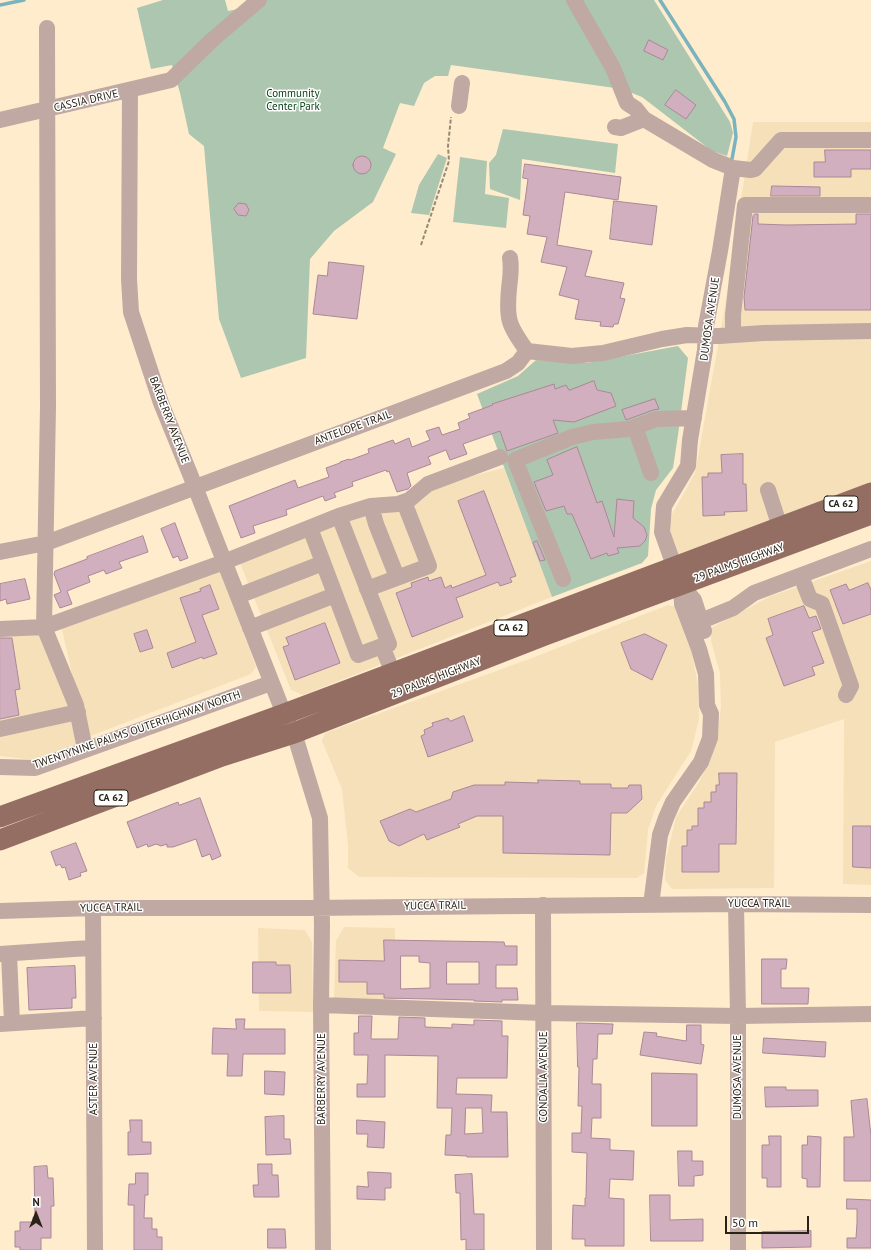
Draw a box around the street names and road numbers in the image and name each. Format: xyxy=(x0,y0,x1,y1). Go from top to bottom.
street label: CASSIA DRIVE xyxy=(52,87,120,115)
street label: DUMOSA AVENUE xyxy=(698,276,722,362)
street label: BARBERRY AVENUE xyxy=(146,375,192,465)
street label: ANTELOPE TRAIL xyxy=(313,408,393,448)
road number: CA 62 xyxy=(824,496,858,512)
street label: 29 PALMS HIGHWAY xyxy=(692,540,786,586)
road number: CA 62 xyxy=(494,620,528,636)
street label: 29 PALMS HIGHWAY xyxy=(389,655,483,701)
street label: TWENTYNINE PALMS OUTERHIGHWAY NORTH xyxy=(32,688,242,772)
road number: CA 62 xyxy=(94,790,128,806)
street label: YUCCA TRAIL xyxy=(728,897,790,911)
street label: YUCCA TRAIL xyxy=(404,899,466,913)
street label: YUCCA TRAIL xyxy=(80,901,142,915)
street label: CONDALIA AVENUE xyxy=(537,1031,551,1123)
street label: BARBERRY AVENUE xyxy=(315,1033,329,1125)
street label: DUMOSA AVENUE xyxy=(731,1035,745,1119)
street label: ASTER AVENUE xyxy=(87,1043,101,1115)

